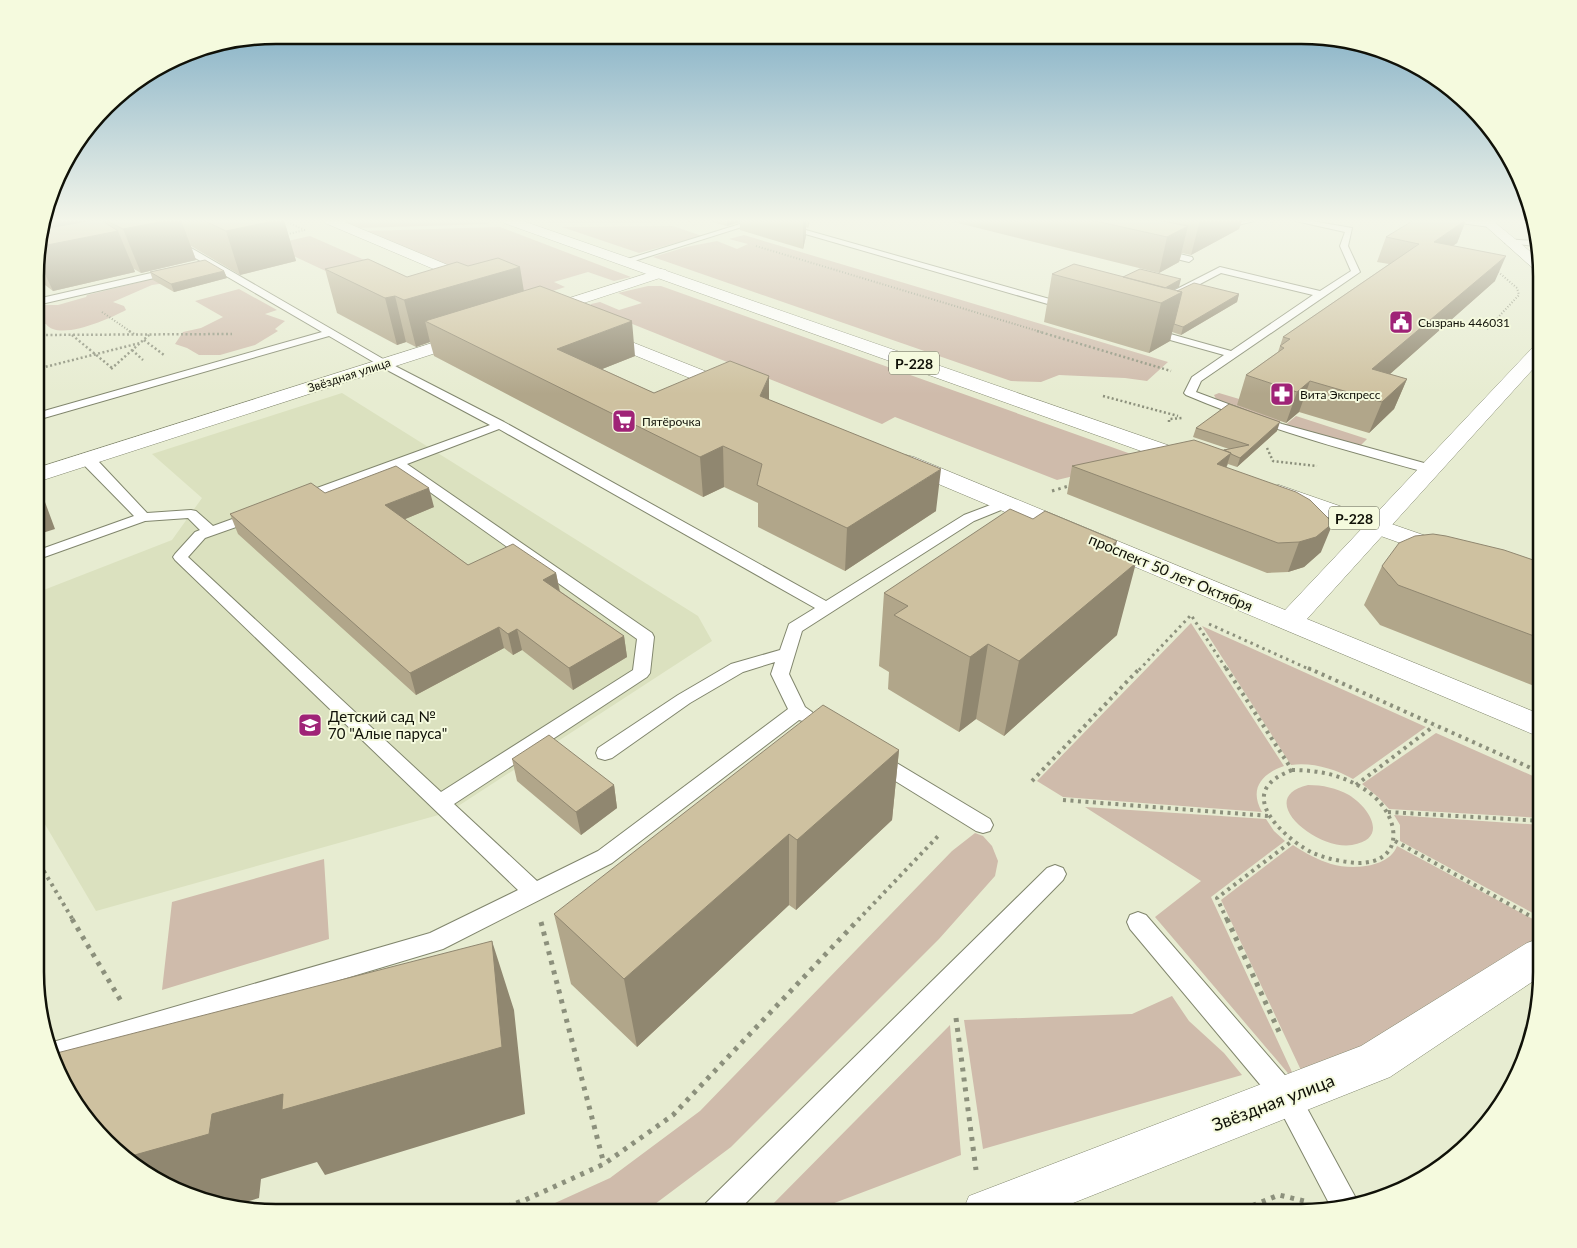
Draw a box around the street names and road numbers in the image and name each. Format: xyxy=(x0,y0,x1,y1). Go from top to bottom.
road number: Р-228 xyxy=(889,352,939,374)
street label: Звёздная улица xyxy=(306,355,392,395)
road number: Р-228 xyxy=(1329,506,1379,530)
street label: проспект 50 лет Октября xyxy=(1086,529,1256,615)
street label: Звёздная улица xyxy=(1209,1069,1337,1135)

